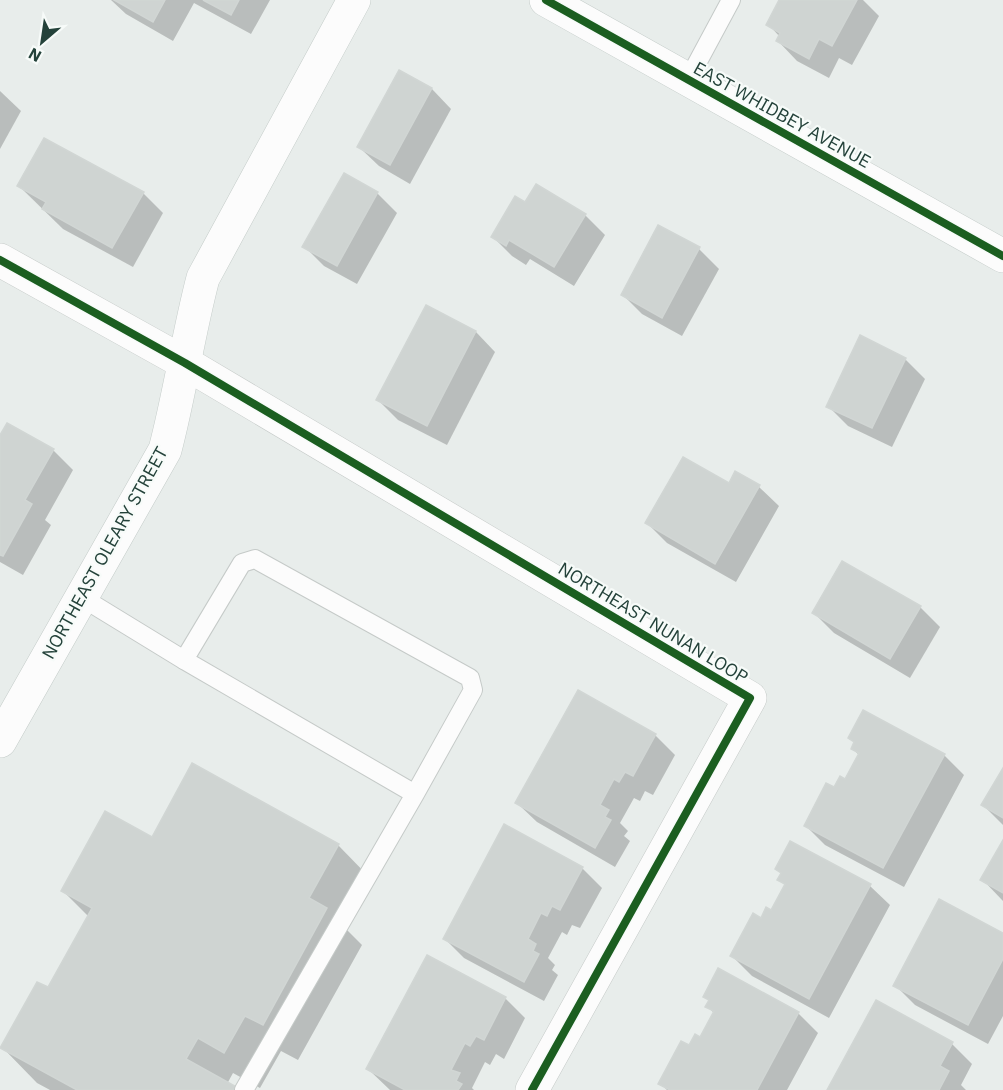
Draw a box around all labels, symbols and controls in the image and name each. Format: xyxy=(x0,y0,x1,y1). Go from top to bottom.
north arrow xyxy=(12,12,72,72)
text: N xyxy=(25,44,45,67)
street label: EAST WHIDBEY AVENUE xyxy=(689,56,875,173)
street label: NORTHEAST OLEARY STREET xyxy=(36,443,173,663)
street label: NORTHEAST NUNAN LOOP xyxy=(554,557,752,688)

